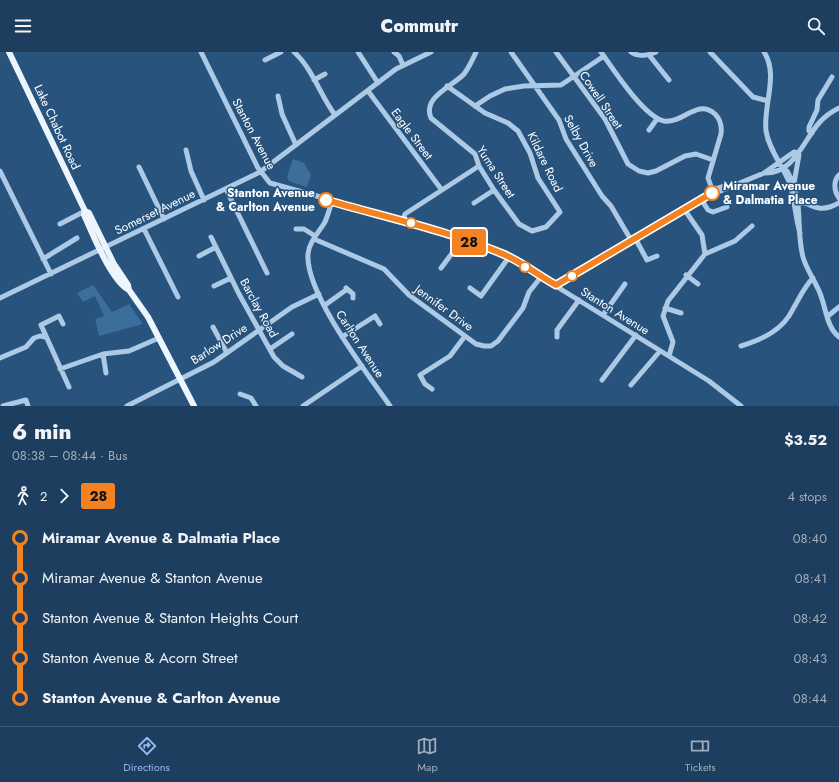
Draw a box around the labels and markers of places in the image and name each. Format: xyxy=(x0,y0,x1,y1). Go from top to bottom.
place label: Miramar Avenue & Dalmatia Place xyxy=(723,177,818,209)
place label: Stanton Avenue & Carlton Avenue xyxy=(216,184,315,216)
marker: Miramar Avenue & Dalmatia Place xyxy=(704,185,720,201)
marker: Stanton Avenue & Carlton Avenue xyxy=(318,192,334,208)
unlabelled marker xyxy=(405,217,417,229)
unlabelled marker xyxy=(519,261,531,273)
unlabelled marker xyxy=(566,270,578,282)

